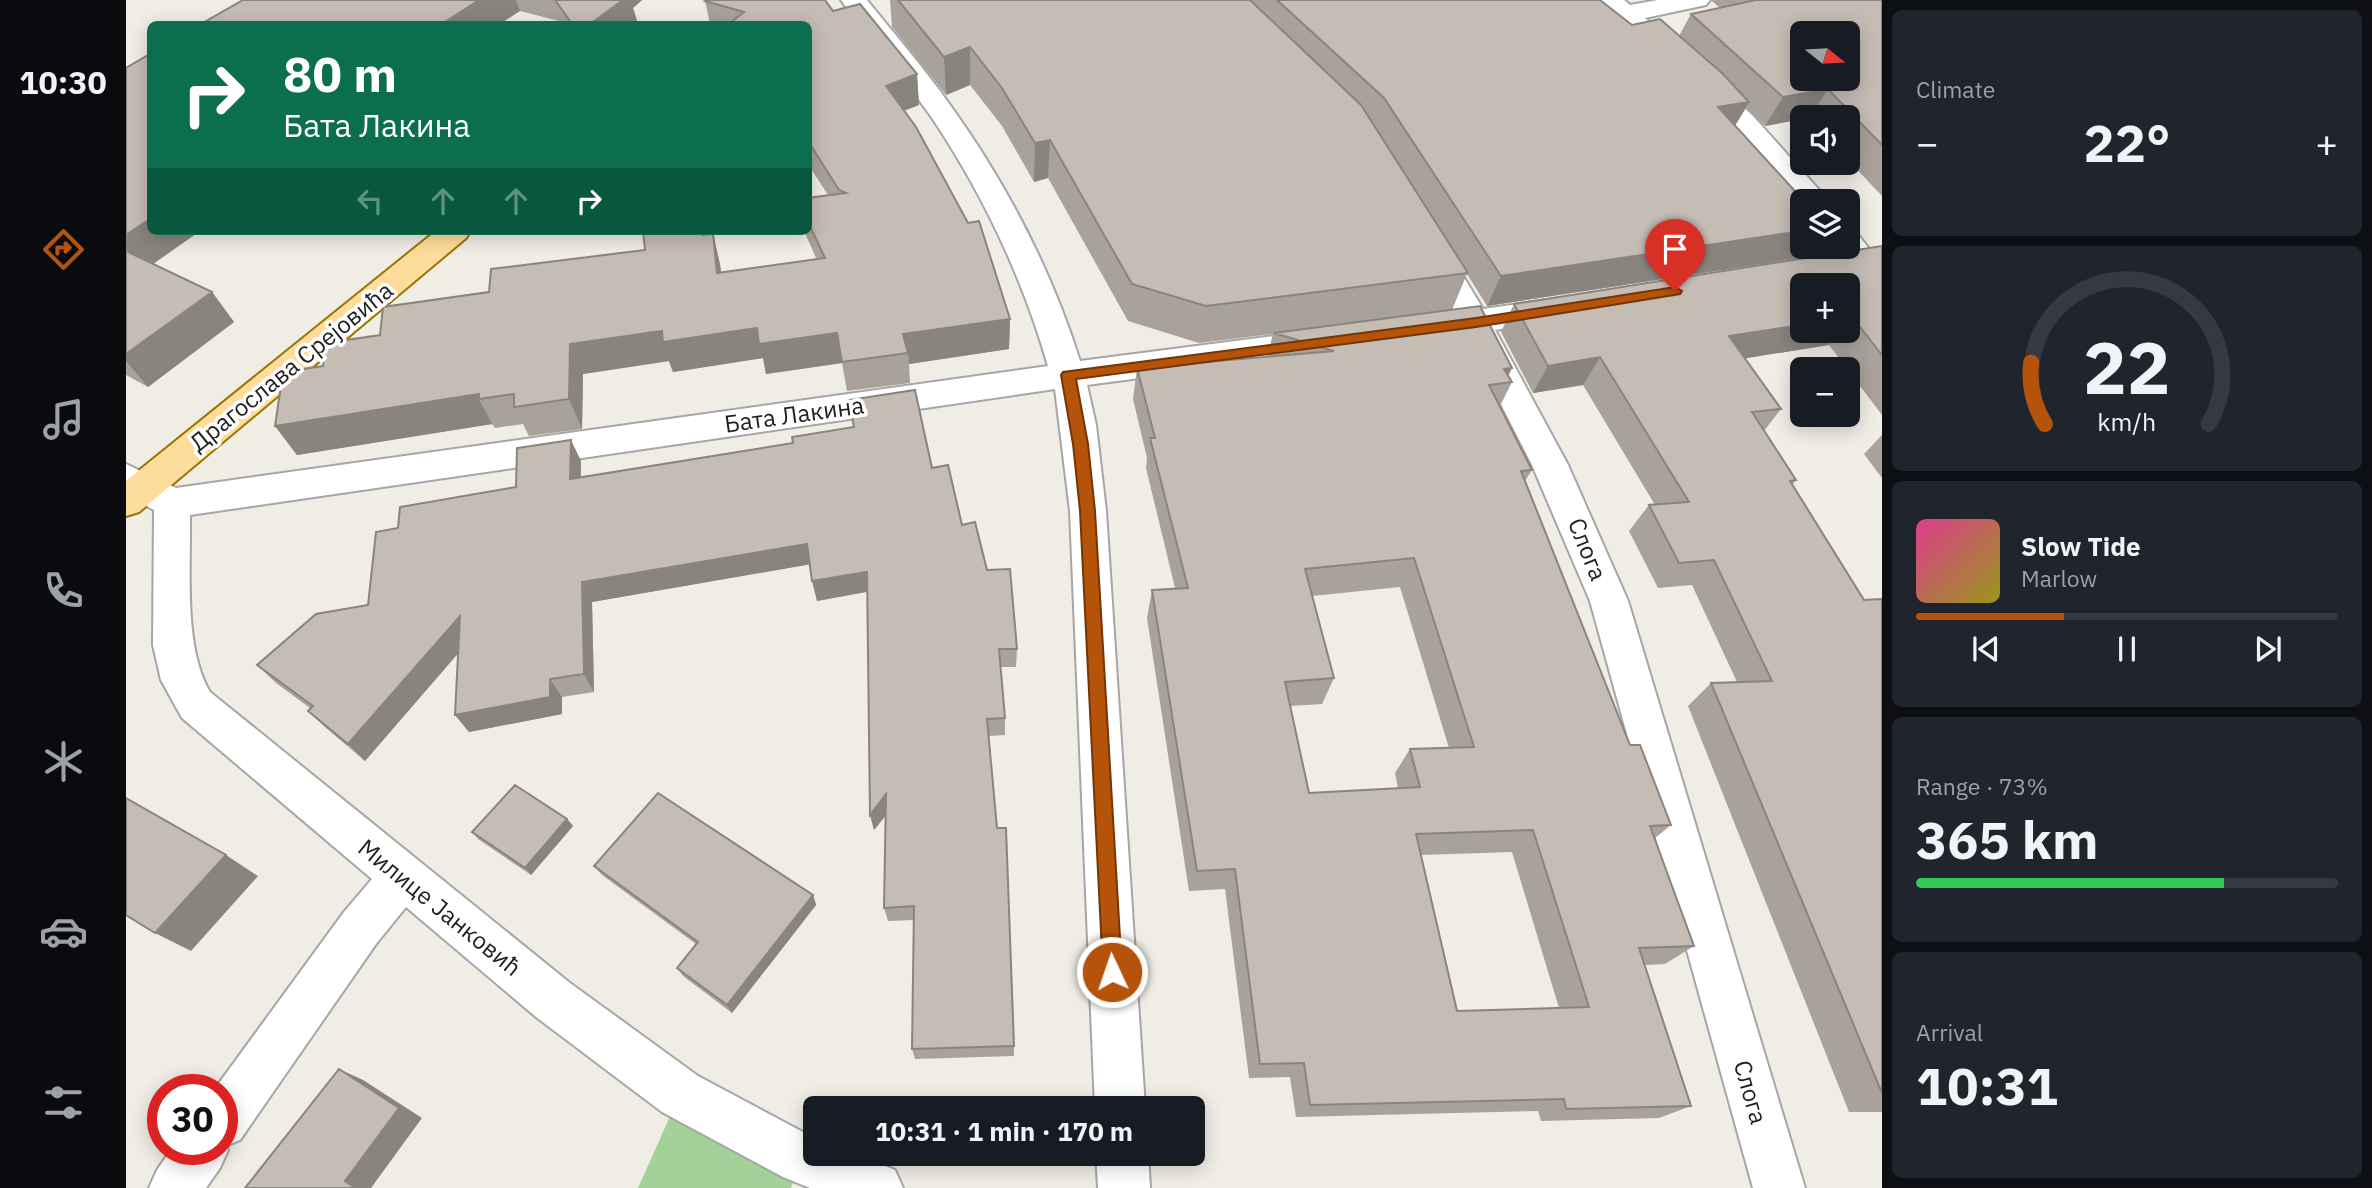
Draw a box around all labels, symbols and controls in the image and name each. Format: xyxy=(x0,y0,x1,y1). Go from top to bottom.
north arrow xyxy=(1790,21,1860,91)
map controls xyxy=(1790,21,1860,427)
text: 80 m xyxy=(283,42,397,105)
icon: right xyxy=(168,49,259,140)
text: 10:30 xyxy=(19,61,107,103)
text: Climate xyxy=(1916,74,1995,104)
text: Бата Лакина xyxy=(283,104,470,146)
button: sound xyxy=(1790,105,1860,175)
text: 22° xyxy=(2084,109,2170,176)
text: − xyxy=(1916,118,1939,167)
text: + xyxy=(2315,118,2338,167)
icon: left xyxy=(351,182,389,220)
icon: ahead xyxy=(424,182,462,220)
icon: ahead xyxy=(497,182,535,220)
icon: right xyxy=(570,182,608,220)
button: layers xyxy=(1790,189,1860,259)
pin xyxy=(1645,219,1705,291)
icon: directions xyxy=(39,225,88,274)
icon: arrive xyxy=(1656,230,1694,268)
button: + xyxy=(1790,273,1860,343)
street label: Драгослава Срејовића xyxy=(183,274,400,458)
text: 22 xyxy=(2083,320,2171,415)
button: − xyxy=(1790,357,1860,427)
street label: Бата Лакина xyxy=(722,388,866,440)
icon: music xyxy=(39,395,88,444)
text: km/h xyxy=(2098,405,2156,438)
street label: Слога xyxy=(1561,513,1615,585)
text: Slow Tide xyxy=(2021,529,2141,563)
text: Marlow xyxy=(2021,563,2097,593)
icon: phone xyxy=(39,566,88,615)
icon: previous xyxy=(1967,630,2005,668)
icon: pause xyxy=(2108,630,2146,668)
icon: next xyxy=(2249,630,2287,668)
icon: climate xyxy=(39,737,88,786)
text: Range · 73% xyxy=(1916,771,2048,801)
text: 365 km xyxy=(1916,806,2098,873)
street label: Милице Јанковић xyxy=(352,831,528,983)
icon: car xyxy=(39,907,88,956)
position arrow xyxy=(1075,935,1149,1009)
text: Arrival xyxy=(1916,1017,1983,1047)
text: 10:31 xyxy=(1916,1052,2058,1119)
street label: Слога xyxy=(1727,1056,1775,1128)
speed limit sign: 30 xyxy=(147,1074,238,1165)
icon: filters xyxy=(39,1078,88,1127)
text: 10:31 · 1 min · 170 m xyxy=(875,1114,1133,1148)

